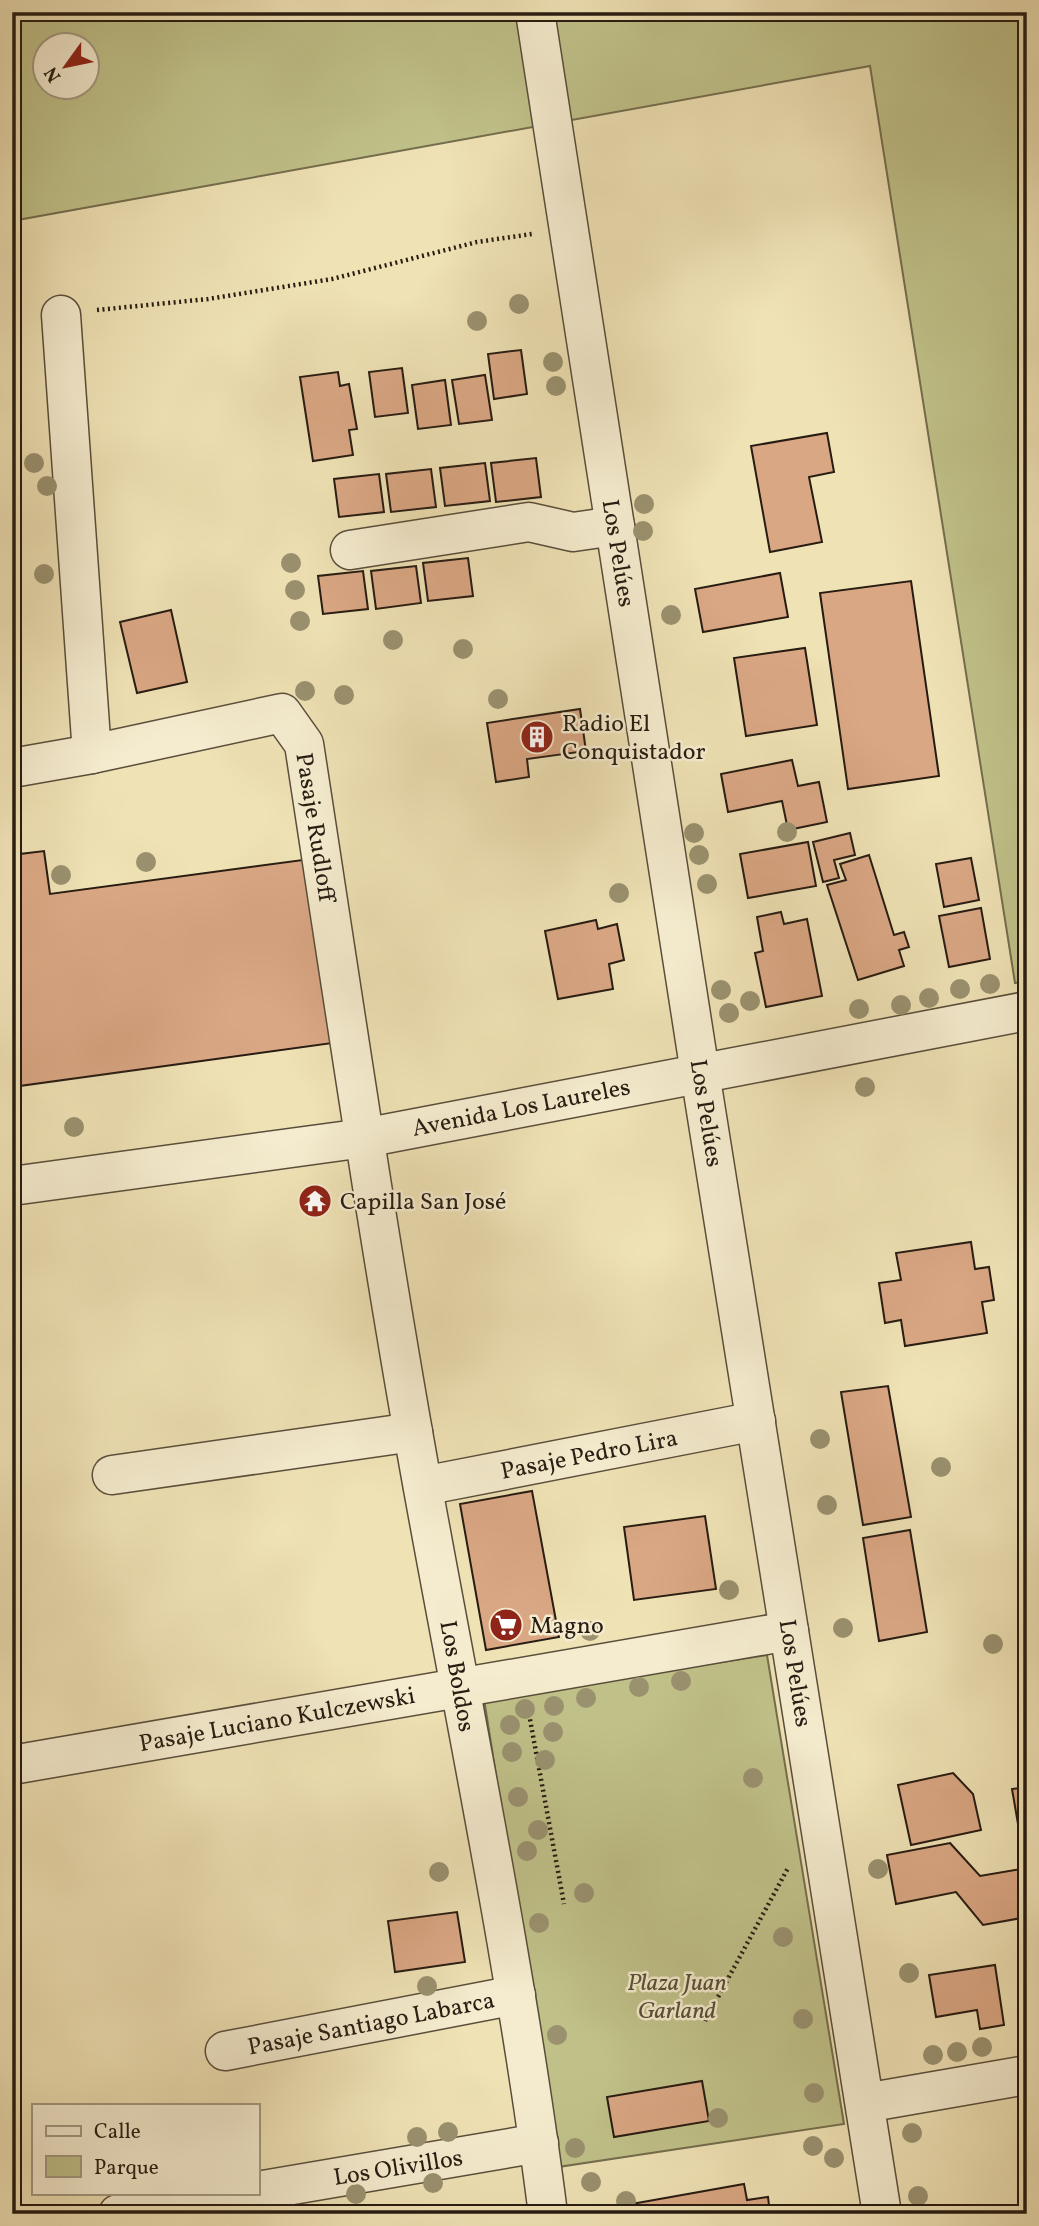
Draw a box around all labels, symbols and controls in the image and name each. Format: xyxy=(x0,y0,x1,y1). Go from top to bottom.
north arrow xyxy=(32,32,102,102)
text: N xyxy=(39,61,68,87)
street label: Los Pelúes xyxy=(592,497,642,610)
place label: Radio El Conquistador xyxy=(562,708,706,770)
building icon: Radio El Conquistador xyxy=(518,718,556,756)
street label: Pasaje Rudloff xyxy=(285,750,343,906)
street label: Los Pelúes xyxy=(680,1057,730,1170)
street label: Avenida Los Laureles xyxy=(409,1071,633,1147)
temple icon: Capilla San José xyxy=(296,1182,334,1220)
place label: Capilla San José xyxy=(340,1186,506,1220)
street label: Pasaje Pedro Lira xyxy=(498,1422,681,1490)
supermarket icon: Magno xyxy=(487,1606,525,1644)
place label: Magno xyxy=(530,1610,604,1644)
street label: Los Pelúes xyxy=(769,1617,819,1730)
street label: Los Boldos xyxy=(430,1618,483,1735)
street label: Pasaje Luciano Kulczewski xyxy=(137,1680,418,1762)
park label: Plaza Juan Garland xyxy=(627,1967,727,2029)
street label: Pasaje Santiago Labarca xyxy=(245,1984,498,2066)
legend xyxy=(32,2104,259,2194)
text: Calle xyxy=(94,2118,141,2147)
street label: Los Olivillos xyxy=(331,2142,465,2196)
text: Parque xyxy=(94,2154,159,2183)

